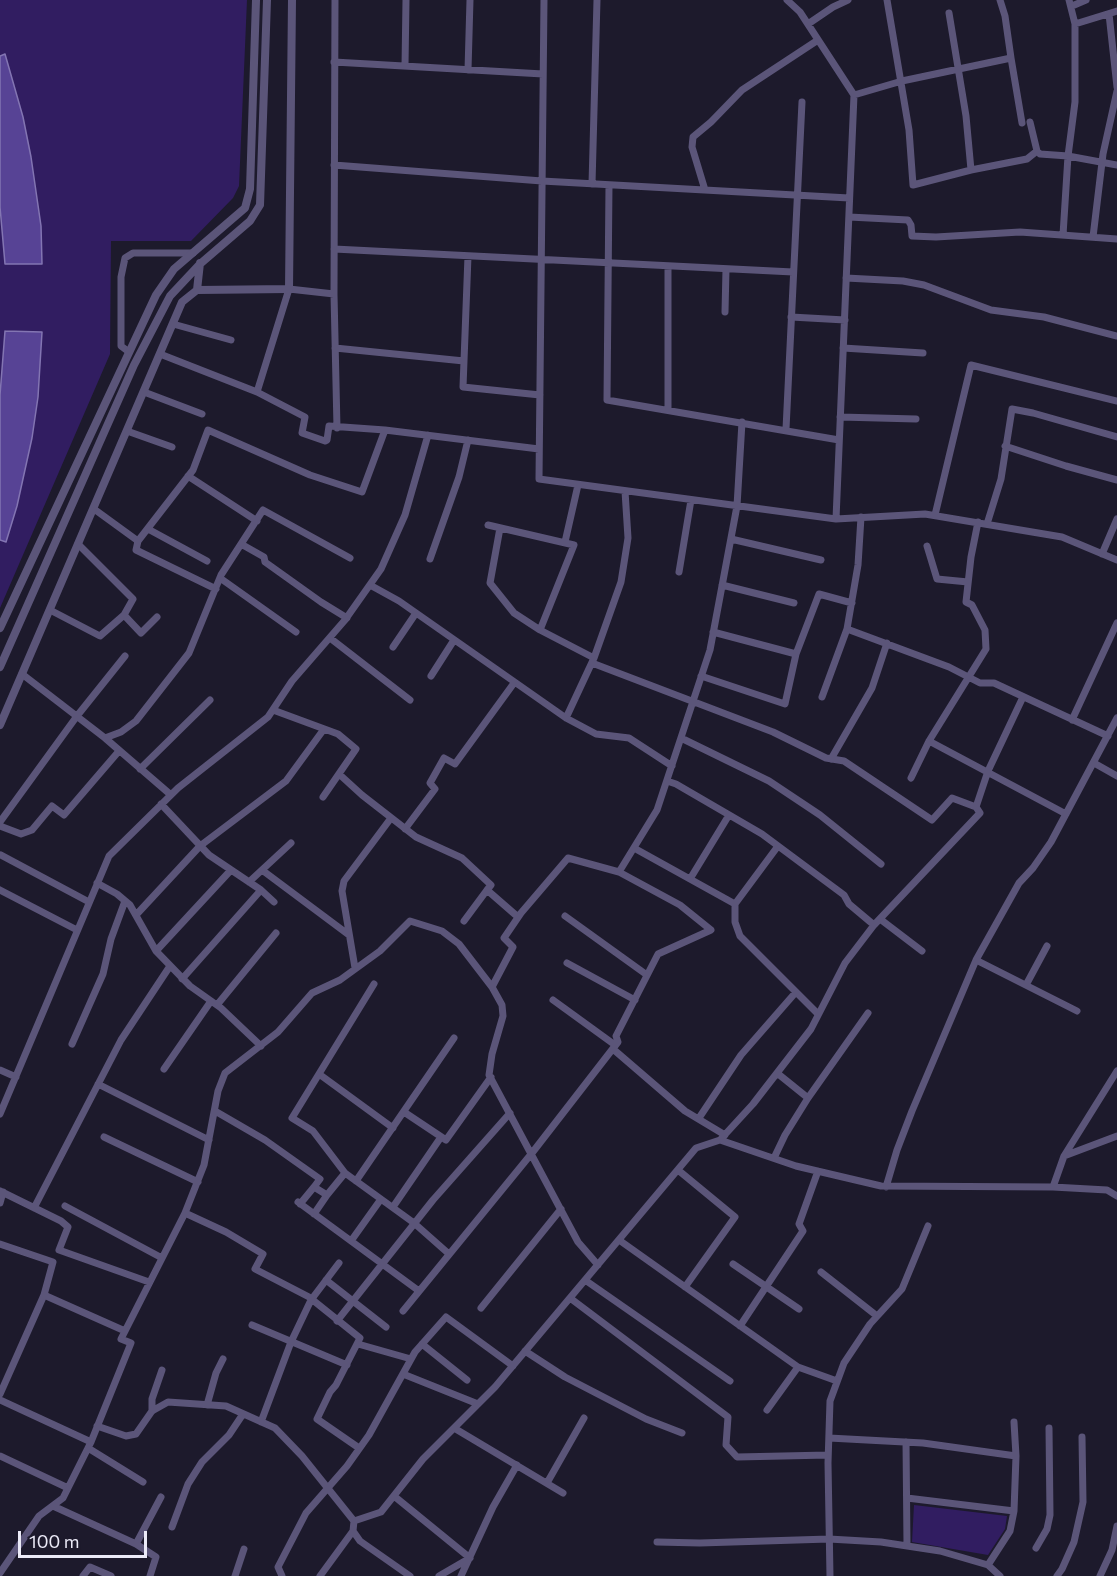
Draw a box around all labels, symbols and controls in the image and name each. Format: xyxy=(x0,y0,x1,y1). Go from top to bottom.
scale bar xyxy=(21,1519,150,1557)
text: 100 m xyxy=(29,1530,79,1552)

